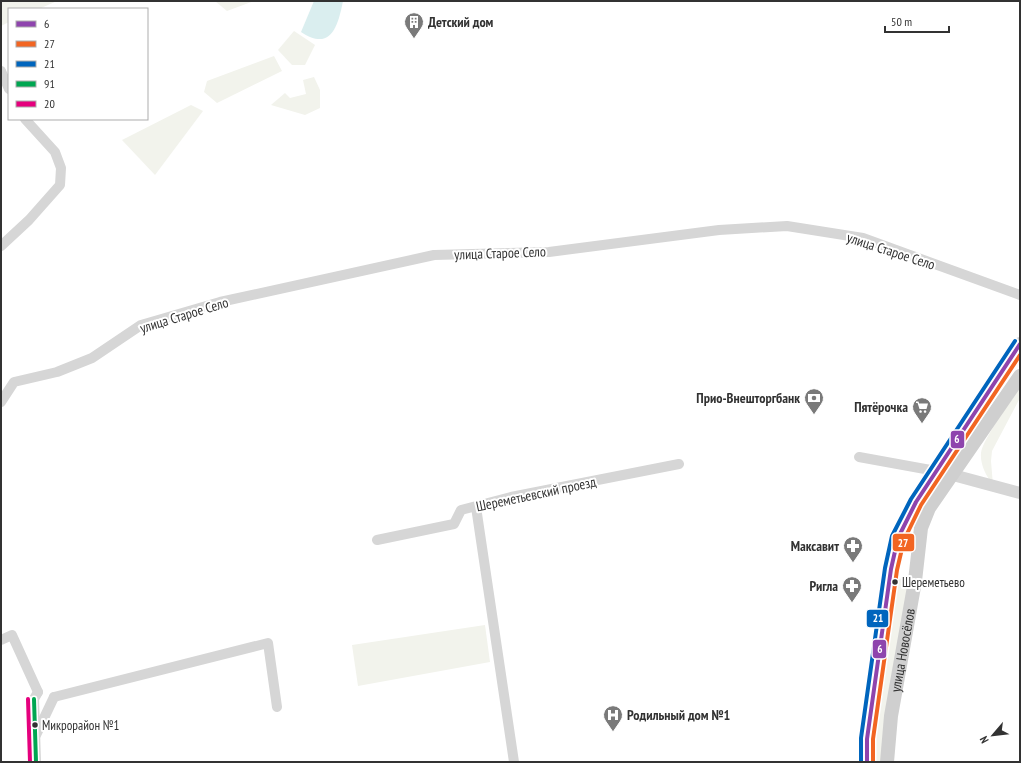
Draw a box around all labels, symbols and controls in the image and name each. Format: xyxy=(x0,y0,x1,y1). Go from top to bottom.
legend xyxy=(8,8,148,120)
scale bar xyxy=(885,8,949,34)
building icon: Детский дом xyxy=(403,11,425,39)
place label: Детский дом xyxy=(428,13,494,31)
text: 50 m xyxy=(891,14,912,29)
text: 6 xyxy=(44,16,49,31)
text: 27 xyxy=(44,36,55,51)
text: 21 xyxy=(44,56,55,71)
text: 91 xyxy=(44,76,55,91)
text: 20 xyxy=(44,96,55,111)
street label: улица Старое Село xyxy=(845,228,937,274)
street label: улица Старое Село xyxy=(454,242,546,264)
street label: улица Старое Село xyxy=(138,293,230,337)
bank icon: Прио-Внешторгбанк xyxy=(803,387,825,415)
place label: Прио-Внешторгбанк xyxy=(696,389,800,407)
supermarket icon: Пятёрочка xyxy=(911,396,933,424)
place label: Пятёрочка xyxy=(854,398,908,416)
line badge: 6 xyxy=(950,430,965,449)
text: 6 xyxy=(954,432,960,446)
street label: Шереметьевский проезд xyxy=(474,472,598,516)
line badge: 27 xyxy=(892,533,915,552)
pharmacy icon: Максавит xyxy=(842,535,864,563)
text: 27 xyxy=(898,536,908,550)
place label: Максавит xyxy=(791,537,839,555)
place label: Шереметьево xyxy=(902,574,965,591)
pharmacy icon: Ригла xyxy=(841,575,863,603)
place label: Ригла xyxy=(809,577,838,595)
marker: Шереметьево xyxy=(890,577,900,587)
street label: улица Новосёлов xyxy=(886,607,919,694)
line badge: 21 xyxy=(866,609,889,628)
text: 21 xyxy=(873,611,883,625)
line badge: 6 xyxy=(872,639,887,659)
text: 6 xyxy=(877,642,883,656)
hospital icon: Родильный дом №1 xyxy=(602,704,624,732)
place label: Родильный дом №1 xyxy=(627,706,730,724)
north arrow xyxy=(973,715,1013,755)
place label: Микрорайон №1 xyxy=(42,717,120,734)
marker: Микрорайон №1 xyxy=(30,720,40,730)
text: N xyxy=(977,734,992,746)

